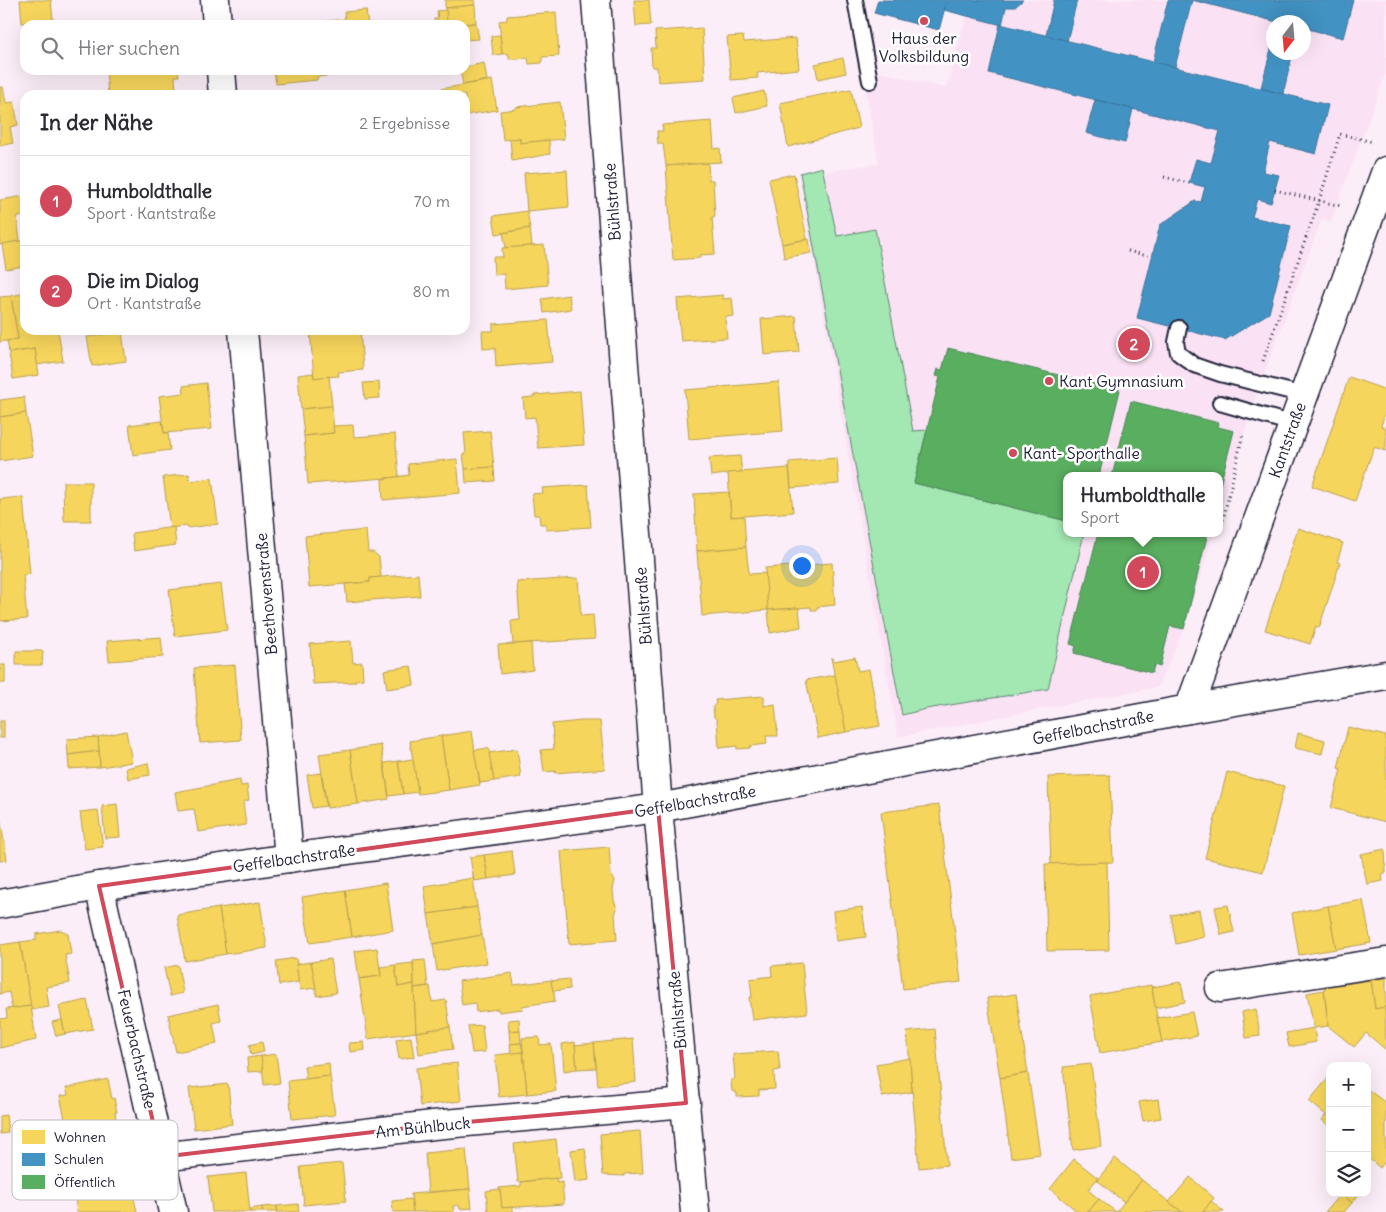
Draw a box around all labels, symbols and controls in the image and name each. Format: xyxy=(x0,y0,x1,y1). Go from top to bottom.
marker: Haus der Volksbildung xyxy=(918,15,930,27)
north arrow xyxy=(1266,15,1311,60)
search box xyxy=(20,20,470,75)
place label: Haus der Volksbildung xyxy=(879,28,969,66)
icon: search xyxy=(38,34,66,62)
text: Hier suchen xyxy=(78,36,180,60)
text: In der Nähe xyxy=(40,109,153,136)
text: 2 Ergebnisse xyxy=(359,113,450,133)
street label: Bühlstraße xyxy=(599,162,625,242)
text: Humboldthalle xyxy=(87,179,212,203)
text: 1 xyxy=(53,191,59,211)
text: 70 m xyxy=(414,191,450,211)
text: Sport · Kantstraße xyxy=(87,203,216,223)
text: Die im Dialog xyxy=(87,269,199,293)
text: 2 xyxy=(52,281,60,301)
text: 80 m xyxy=(412,281,450,301)
text: Ort · Kantstraße xyxy=(87,293,201,313)
pin: 2 xyxy=(1118,325,1150,363)
place label: Kant Gymnasium xyxy=(1059,371,1184,391)
marker: Kant Gymnasium xyxy=(1043,375,1055,387)
street label: Kantstraße xyxy=(1264,399,1310,481)
place label: Kant- Sporthalle xyxy=(1023,443,1140,463)
marker: Kant- Sporthalle xyxy=(1007,447,1019,459)
popup xyxy=(1063,472,1223,537)
text: Humboldthalle xyxy=(1081,483,1205,507)
text: Sport xyxy=(1081,507,1119,527)
street label: Beethovenstraße xyxy=(251,532,281,656)
your location xyxy=(789,553,815,579)
pin: 1 xyxy=(1127,553,1159,591)
street label: Bühlstraße xyxy=(630,566,656,646)
street label: Geffelbachstraße xyxy=(1031,705,1155,749)
street label: Geffelbachstraße xyxy=(633,780,757,822)
street label: Geffelbachstraße xyxy=(232,840,356,876)
street label: Bühlstraße xyxy=(664,970,690,1050)
street label: Feuerbachstraße xyxy=(114,987,160,1111)
map controls xyxy=(1326,1062,1371,1197)
button: + xyxy=(1326,1062,1371,1107)
button: − xyxy=(1326,1107,1371,1152)
street label: Am Bühlbuck xyxy=(375,1112,471,1142)
legend xyxy=(12,1120,178,1200)
text: Wohnen xyxy=(54,1128,106,1146)
text: Schulen xyxy=(54,1150,104,1168)
button: layers xyxy=(1326,1152,1371,1197)
text: Öffentlich xyxy=(54,1173,115,1191)

